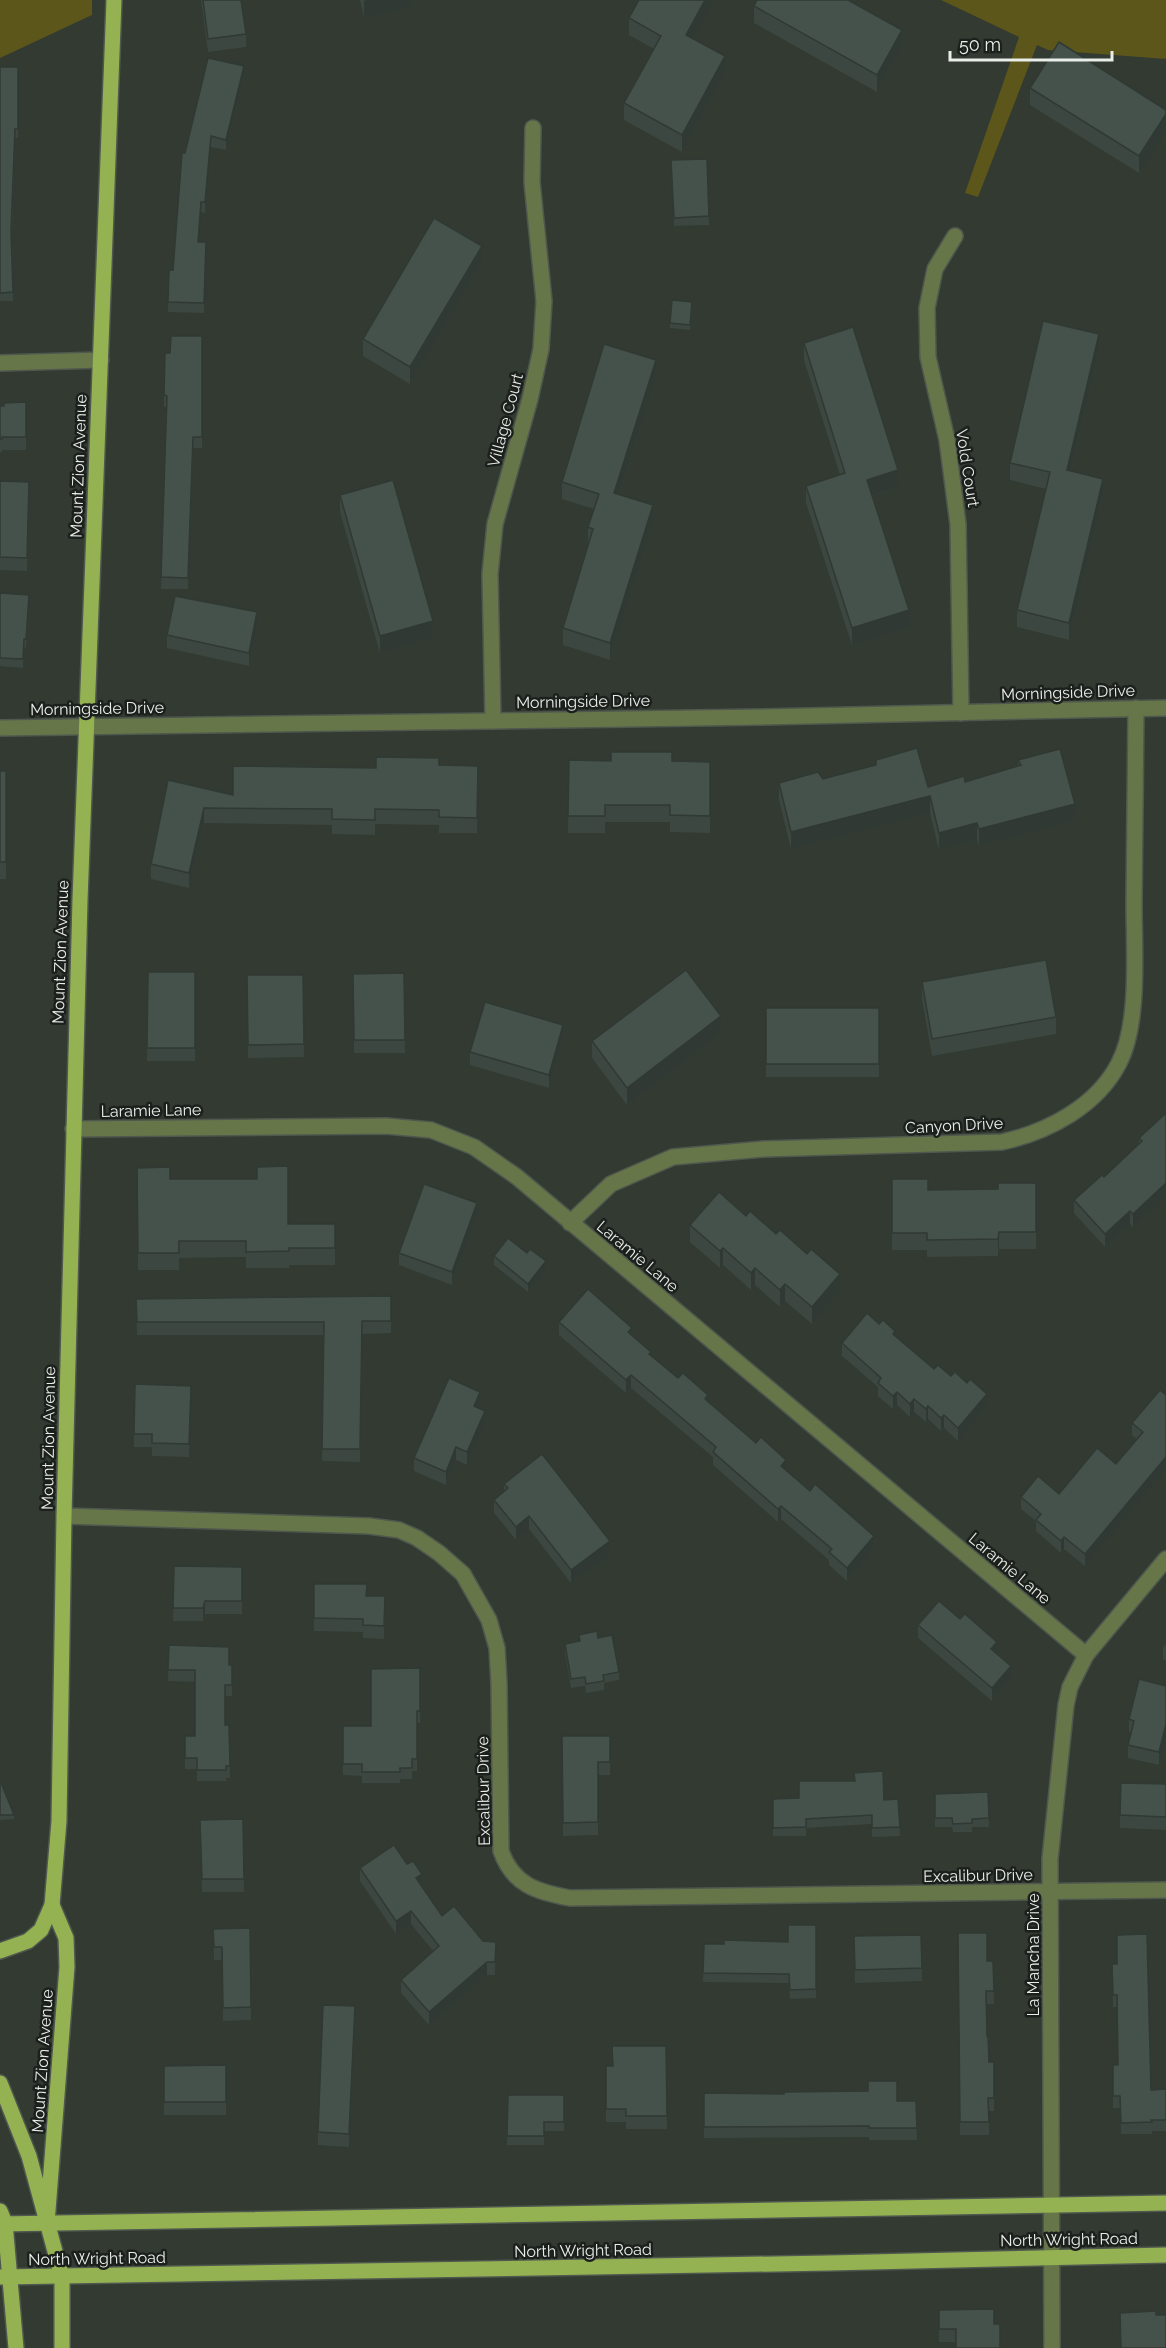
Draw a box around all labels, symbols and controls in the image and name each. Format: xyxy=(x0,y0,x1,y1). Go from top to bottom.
scale bar xyxy=(950,24,1112,62)
text: 50 m xyxy=(959,34,1001,55)
street label: Village Court xyxy=(484,371,527,469)
street label: Mount Zion Avenue xyxy=(66,394,91,538)
street label: Vold Court xyxy=(952,428,983,509)
street label: Morningside Drive xyxy=(1001,681,1135,704)
street label: Morningside Drive xyxy=(516,691,650,712)
street label: Morningside Drive xyxy=(30,698,164,719)
street label: Mount Zion Avenue xyxy=(48,880,73,1024)
street label: Laramie Lane xyxy=(100,1100,202,1121)
street label: Canyon Drive xyxy=(904,1113,1004,1138)
street label: Laramie Lane xyxy=(593,1217,682,1296)
street label: Mount Zion Avenue xyxy=(38,1366,59,1510)
street label: Laramie Lane xyxy=(965,1529,1054,1608)
street label: Excalibur Drive xyxy=(473,1736,494,1846)
street label: Excalibur Drive xyxy=(923,1865,1033,1886)
street label: La Mancha Drive xyxy=(1024,1893,1043,2017)
street label: Mount Zion Avenue xyxy=(28,1989,57,2133)
street label: North Wright Road xyxy=(1000,2229,1138,2250)
street label: North Wright Road xyxy=(514,2240,652,2261)
street label: North Wright Road xyxy=(28,2248,166,2269)

